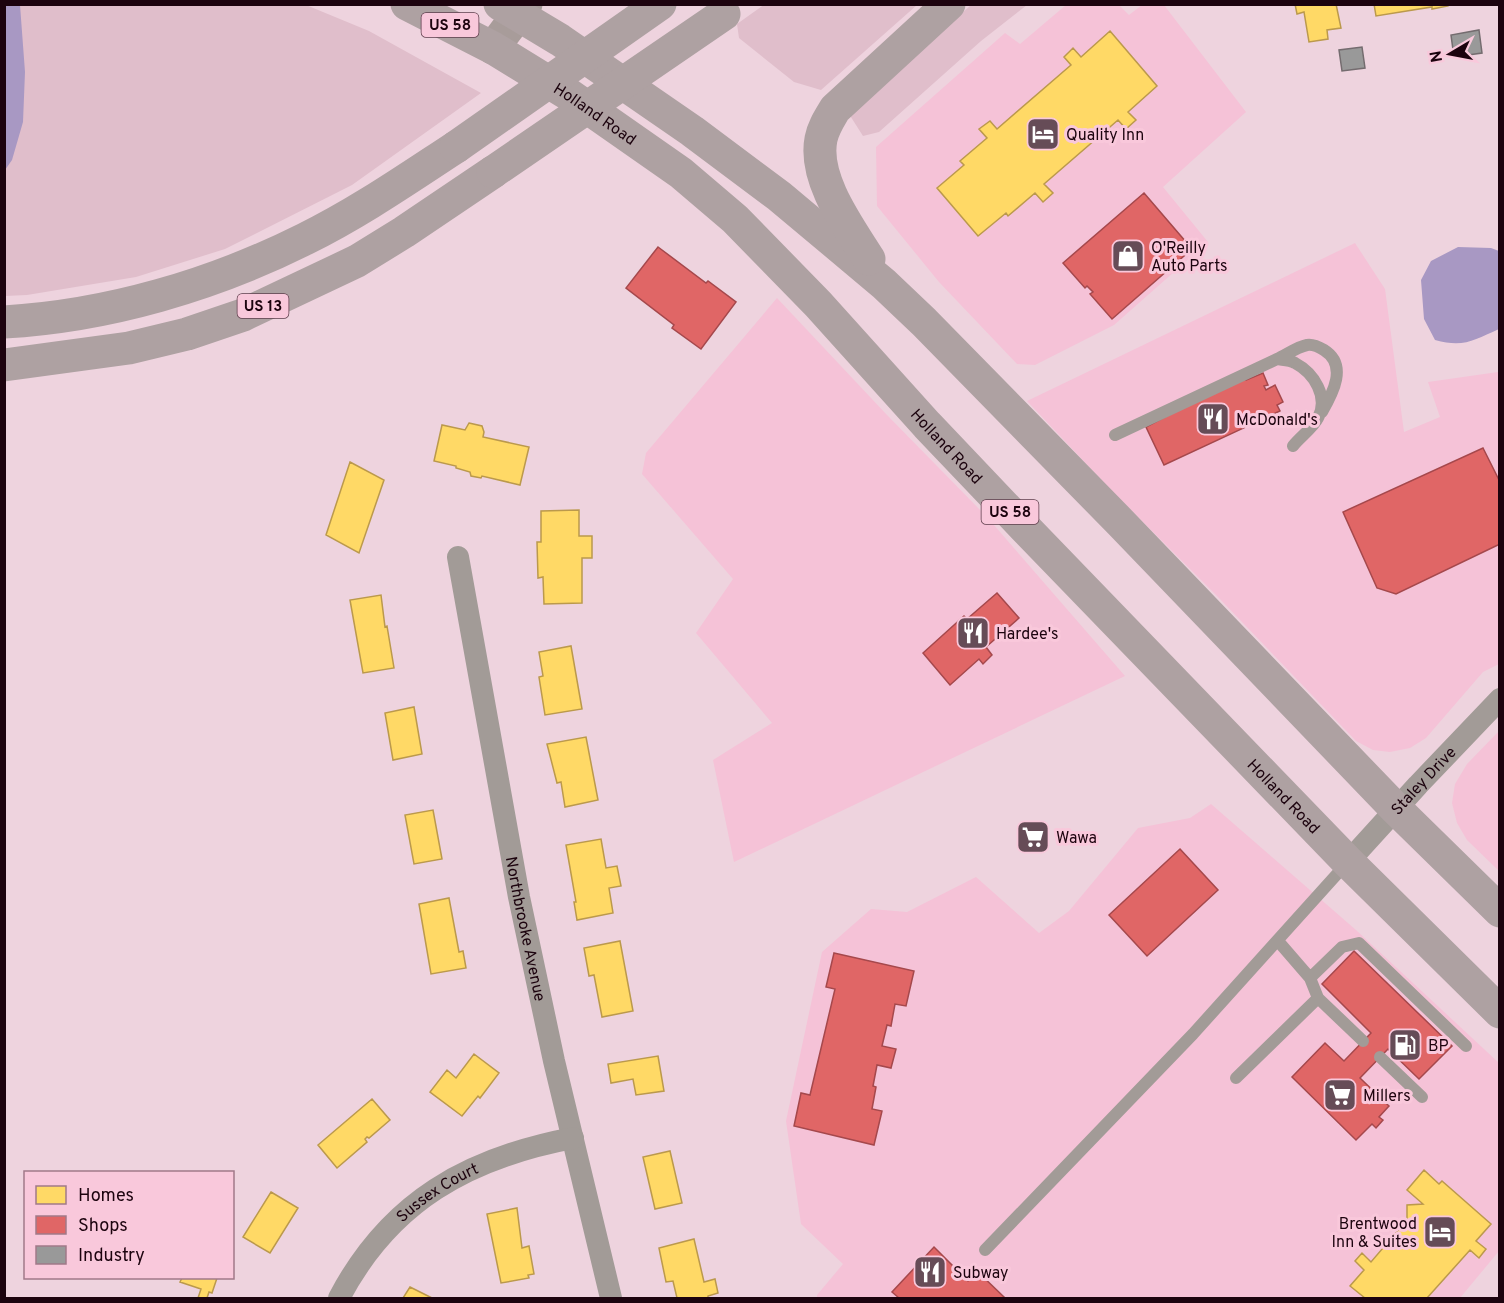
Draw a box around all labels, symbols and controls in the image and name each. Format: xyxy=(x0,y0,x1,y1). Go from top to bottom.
road number: US 58 xyxy=(422,13,478,37)
north arrow xyxy=(1420,24,1480,84)
text: N xyxy=(1426,49,1448,64)
street label: Holland Road xyxy=(549,79,639,151)
hotel icon: Quality Inn xyxy=(1025,116,1061,152)
place label: Quality Inn xyxy=(1066,126,1144,146)
shop icon: O'Reilly Auto Parts xyxy=(1110,238,1146,274)
place label: O'Reilly Auto Parts xyxy=(1151,239,1228,277)
road number: US 13 xyxy=(238,294,288,318)
restaurant icon: McDonald's xyxy=(1195,401,1231,437)
street label: Holland Road xyxy=(905,405,986,489)
place label: McDonald's xyxy=(1236,411,1318,431)
road number: US 58 xyxy=(982,500,1038,524)
restaurant icon: Hardee's xyxy=(955,615,991,651)
place label: Hardee's xyxy=(996,625,1059,645)
street label: Staley Drive xyxy=(1388,743,1461,820)
street label: Holland Road xyxy=(1242,756,1323,839)
supermarket icon: Wawa xyxy=(1015,819,1051,855)
place label: Wawa xyxy=(1056,829,1097,849)
street label: Northbrooke Avenue xyxy=(500,855,549,1004)
fuel station icon: BP xyxy=(1387,1027,1423,1063)
place label: BP xyxy=(1428,1037,1449,1057)
supermarket icon: Millers xyxy=(1322,1077,1358,1113)
place label: Millers xyxy=(1363,1087,1411,1107)
street label: Sussex Court xyxy=(393,1159,482,1227)
legend xyxy=(24,1171,234,1279)
text: Homes xyxy=(78,1185,134,1208)
hotel icon: Brentwood Inn & Suites xyxy=(1422,1214,1458,1250)
text: Shops xyxy=(78,1215,128,1238)
place label: Brentwood Inn & Suites xyxy=(1331,1215,1417,1253)
text: Industry xyxy=(78,1245,145,1268)
restaurant icon: Subway xyxy=(912,1254,948,1290)
place label: Subway xyxy=(953,1264,1009,1284)

